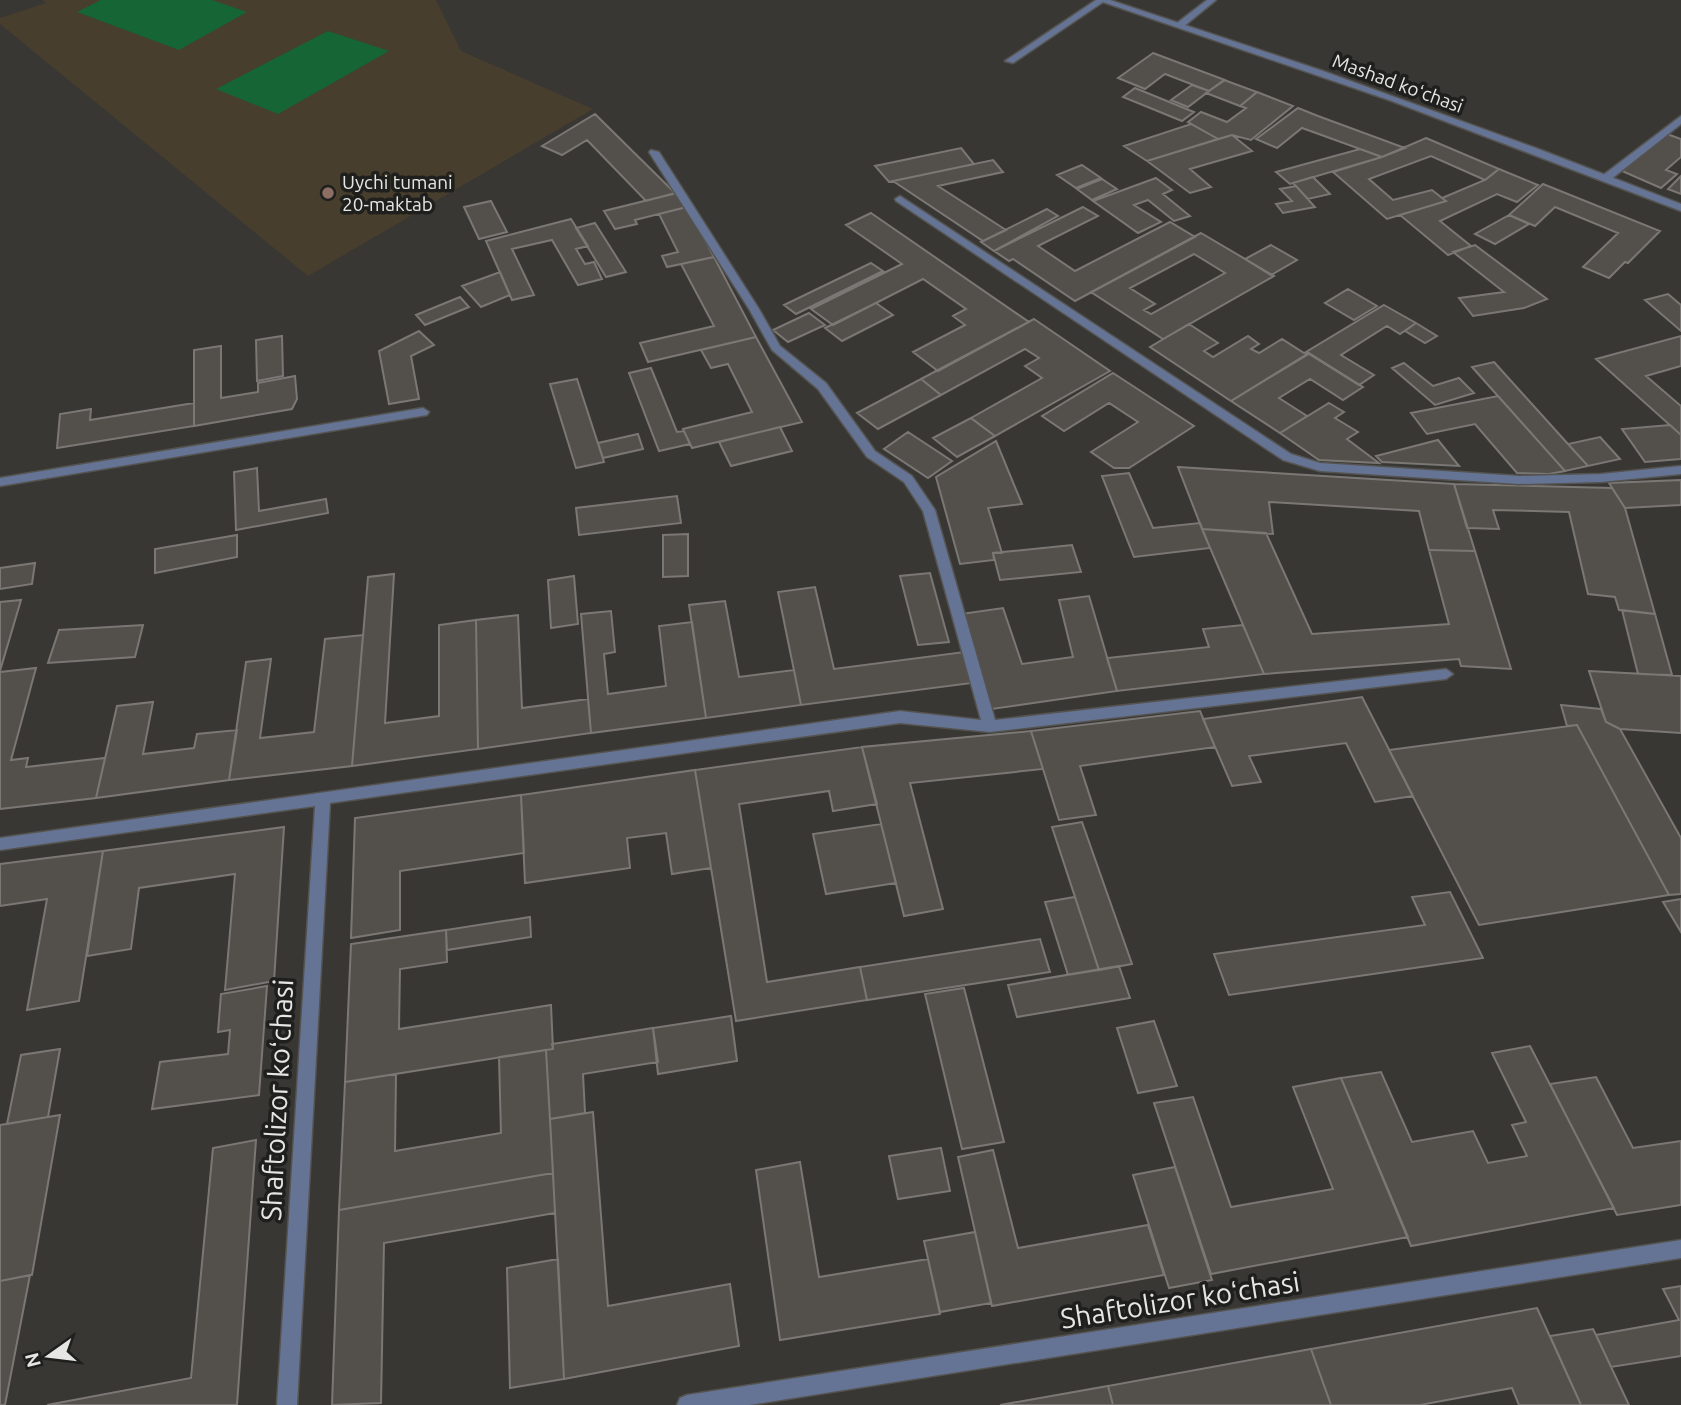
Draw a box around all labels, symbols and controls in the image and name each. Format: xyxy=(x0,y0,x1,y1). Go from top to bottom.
street label: Mashad koʻchasi xyxy=(1330,49,1466,117)
place label: Uychi tumani 20-maktab xyxy=(342,171,453,215)
marker: Uychi tumani 20-maktab xyxy=(320,185,336,201)
street label: Shaftolizor koʻchasi xyxy=(255,978,298,1221)
street label: Shaftolizor koʻchasi xyxy=(1058,1265,1302,1334)
north arrow xyxy=(14,1321,84,1391)
text: N xyxy=(20,1351,45,1370)

